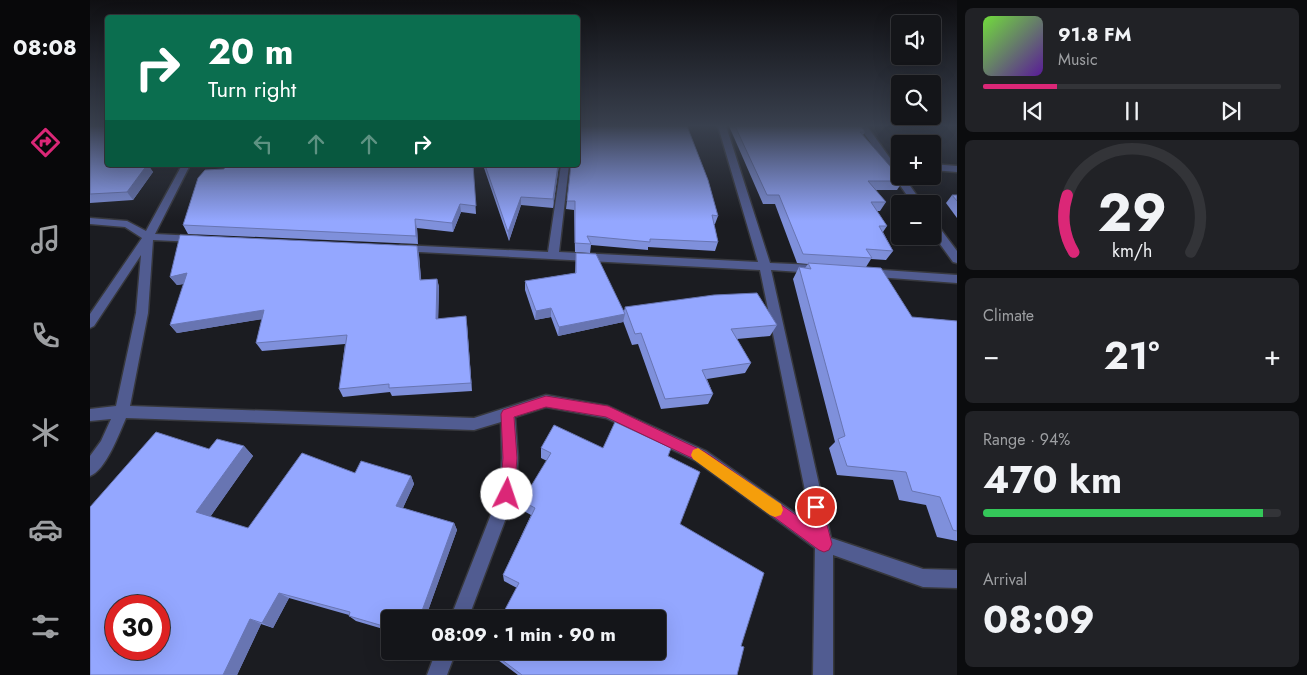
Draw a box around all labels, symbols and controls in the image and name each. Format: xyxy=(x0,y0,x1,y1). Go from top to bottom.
map controls xyxy=(891,15,941,245)
button: sound xyxy=(891,15,941,65)
text: 91.8 FM xyxy=(1058,21,1132,48)
text: 20 m xyxy=(208,27,293,77)
text: 08:08 xyxy=(13,31,77,63)
icon: right xyxy=(125,35,190,100)
text: Music xyxy=(1058,48,1098,71)
text: Turn right xyxy=(208,73,296,105)
button: search xyxy=(891,75,941,125)
icon: previous xyxy=(1019,97,1047,125)
icon: pause xyxy=(1118,97,1146,125)
icon: next xyxy=(1217,97,1245,125)
icon: directions xyxy=(28,125,63,160)
icon: left xyxy=(249,130,277,158)
icon: ahead xyxy=(302,130,330,158)
icon: ahead xyxy=(355,130,383,158)
icon: right xyxy=(408,130,436,158)
button: + xyxy=(891,135,941,185)
text: 29 xyxy=(1098,175,1166,251)
button: − xyxy=(891,195,941,245)
icon: music xyxy=(28,222,63,257)
text: km/h xyxy=(1112,238,1152,264)
text: Climate xyxy=(983,304,1034,327)
icon: phone xyxy=(28,318,63,353)
text: 21° xyxy=(1104,328,1159,383)
text: − xyxy=(983,335,1000,376)
text: + xyxy=(1264,335,1281,376)
icon: climate xyxy=(28,415,63,450)
text: Range · 94% xyxy=(983,428,1070,451)
text: 470 km xyxy=(983,452,1122,507)
position arrow xyxy=(480,467,532,519)
pin xyxy=(795,486,837,528)
icon: arrive xyxy=(802,493,830,521)
icon: car xyxy=(28,512,63,547)
text: Arrival xyxy=(983,568,1027,591)
text: 08:09 xyxy=(983,592,1095,647)
speed limit sign: 30 xyxy=(105,595,170,660)
icon: filters xyxy=(28,609,63,644)
text: 08:09 · 1 min · 90 m xyxy=(431,621,616,648)

